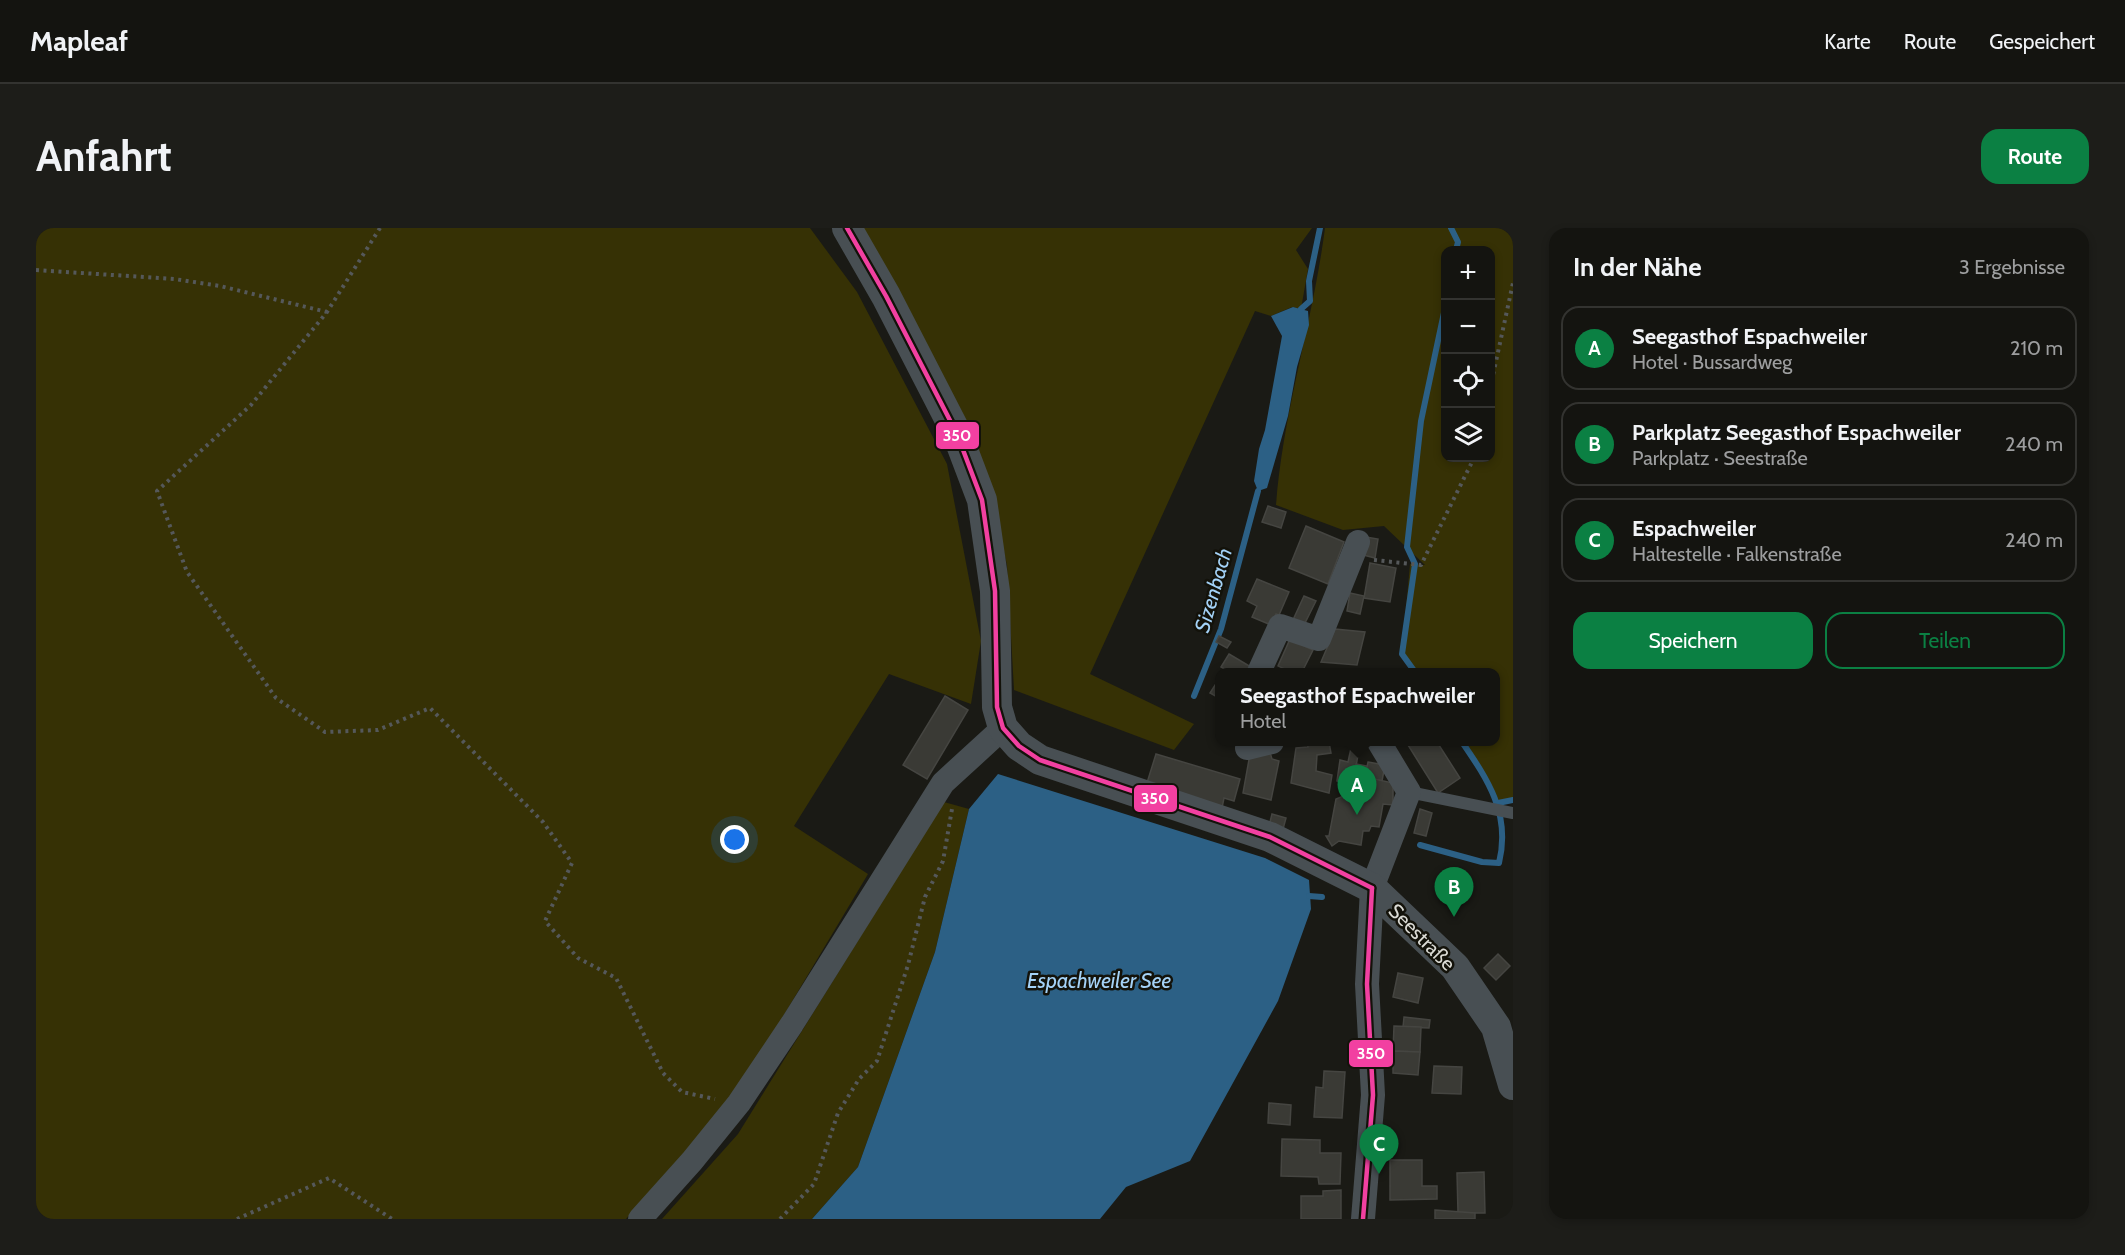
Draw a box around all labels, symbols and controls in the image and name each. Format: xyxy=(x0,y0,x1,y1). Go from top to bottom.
text: Mapleaf xyxy=(30,24,128,58)
text: Karte xyxy=(1824,29,1871,54)
text: Route xyxy=(1904,29,1956,54)
text: Gespeichert xyxy=(1989,29,2095,54)
button: Route xyxy=(1981,129,2089,184)
text: Anfahrt xyxy=(36,130,172,182)
map controls xyxy=(1441,246,1495,462)
button: + xyxy=(1441,246,1495,300)
text: In der Nähe xyxy=(1573,251,1702,283)
text: 3 Ergebnisse xyxy=(1959,255,2065,279)
button: − xyxy=(1441,300,1495,354)
text: Seegasthof Espachweiler xyxy=(1632,323,1867,350)
text: A xyxy=(1588,336,1601,360)
text: 210 m xyxy=(2010,336,2063,360)
text: Hotel · Bussardweg xyxy=(1632,350,1792,374)
button: locate xyxy=(1441,354,1495,408)
button: layers xyxy=(1441,408,1495,462)
text: Parkplatz Seegasthof Espachweiler xyxy=(1632,419,1961,446)
line badge: 350 xyxy=(935,421,980,450)
text: 350 xyxy=(943,426,971,445)
text: B xyxy=(1588,432,1601,456)
text: 240 m xyxy=(2005,432,2063,456)
text: Parkplatz · Seestraße xyxy=(1632,446,1808,470)
text: Espachweiler xyxy=(1632,515,1756,542)
text: C xyxy=(1588,528,1601,552)
text: 240 m xyxy=(2005,528,2063,552)
text: Haltestelle · Falkenstraße xyxy=(1632,542,1842,566)
water label: Sizenbach xyxy=(1189,545,1237,635)
button: Speichern xyxy=(1573,612,1813,669)
button: Teilen xyxy=(1825,612,2065,669)
popup xyxy=(1215,668,1500,746)
text: Seegasthof Espachweiler xyxy=(1240,682,1475,709)
text: Hotel xyxy=(1240,709,1286,733)
pin: A xyxy=(1338,766,1376,815)
line badge: 350 xyxy=(1133,784,1178,813)
text: 350 xyxy=(1141,789,1169,808)
your location xyxy=(720,825,749,854)
pin: B xyxy=(1434,868,1474,917)
street label: Seestraße xyxy=(1384,899,1460,975)
water label: Espachweiler See xyxy=(1027,968,1171,993)
line badge: 350 xyxy=(1348,1039,1394,1068)
text: 350 xyxy=(1357,1044,1385,1063)
pin: C xyxy=(1360,1124,1398,1174)

